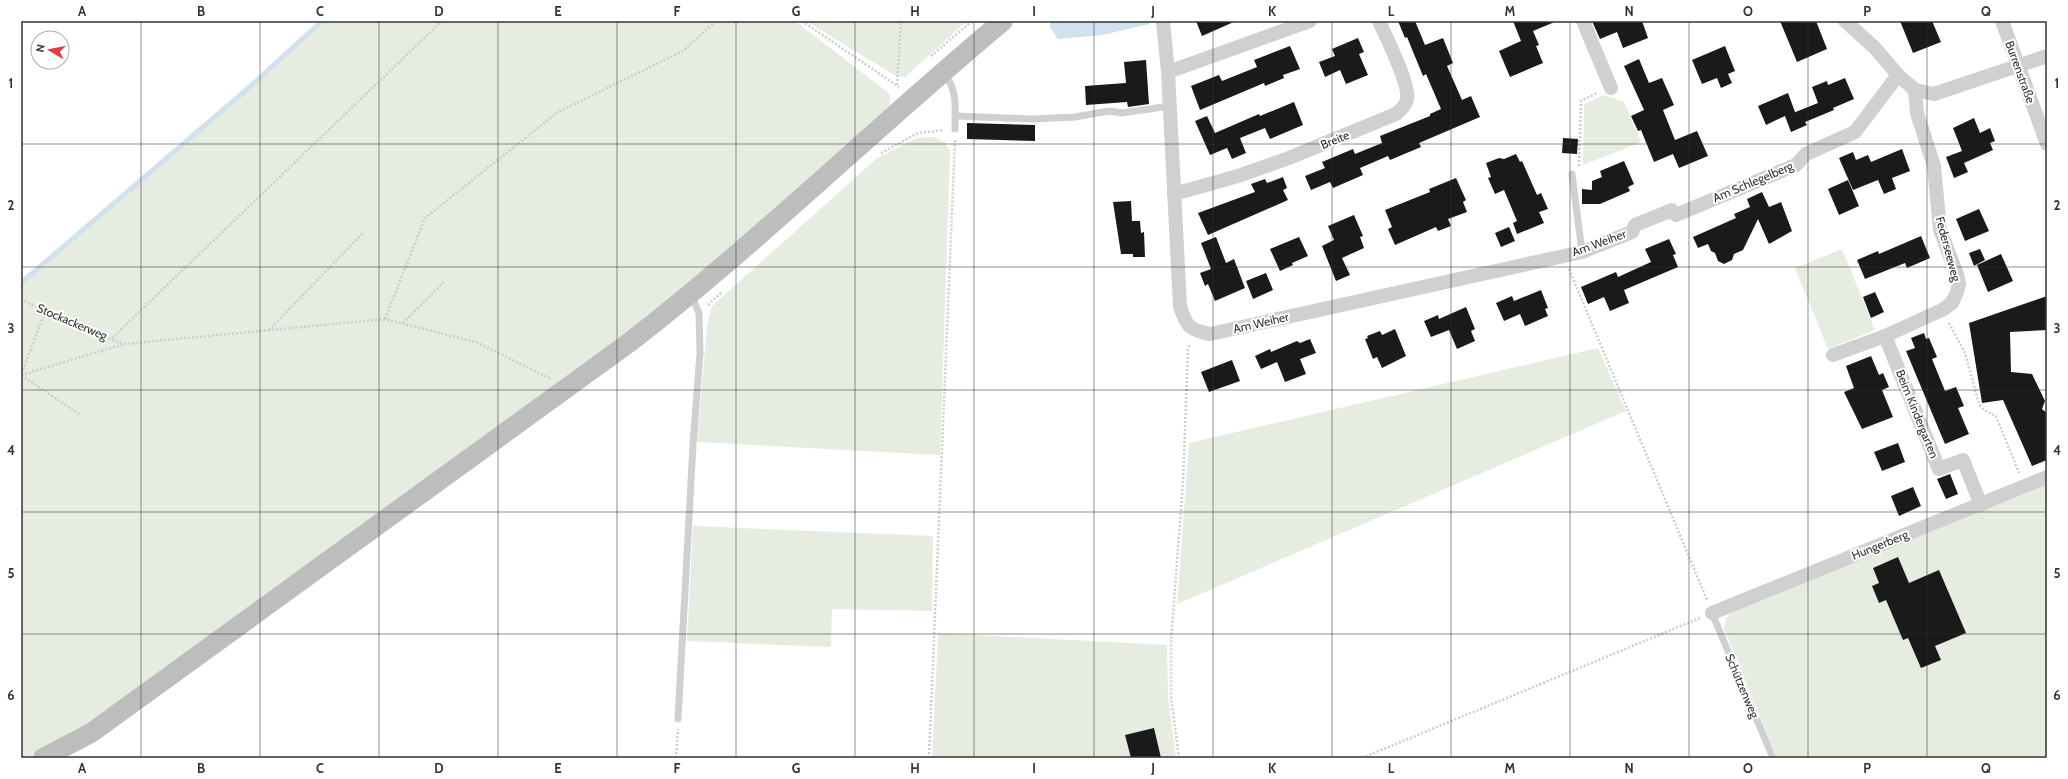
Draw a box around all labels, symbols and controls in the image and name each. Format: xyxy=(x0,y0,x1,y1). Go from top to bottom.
text: A xyxy=(78,3,87,19)
text: B xyxy=(197,3,205,19)
text: C xyxy=(316,3,324,19)
text: D xyxy=(434,3,444,19)
text: E xyxy=(554,3,562,19)
text: F xyxy=(674,3,681,19)
text: G xyxy=(792,3,801,19)
text: H xyxy=(910,3,920,19)
text: I xyxy=(1032,3,1036,19)
text: J xyxy=(1150,3,1155,19)
text: K xyxy=(1268,3,1277,19)
text: L xyxy=(1388,3,1395,19)
text: M xyxy=(1505,3,1516,19)
text: N xyxy=(1624,3,1634,19)
text: O xyxy=(1743,3,1753,19)
text: P xyxy=(1863,3,1871,19)
text: Q xyxy=(1981,3,1991,19)
north arrow xyxy=(30,30,70,70)
street label: Burrenstraße xyxy=(2002,39,2039,105)
text: N xyxy=(33,43,48,53)
text: 1 xyxy=(9,75,13,91)
text: 1 xyxy=(2055,75,2059,91)
street label: Breite xyxy=(1318,127,1351,152)
street label: Am Schlegelberg xyxy=(1710,157,1796,205)
text: 2 xyxy=(8,197,15,213)
text: 2 xyxy=(2054,197,2061,213)
street label: Federseeweg xyxy=(1933,215,1965,284)
street label: Am Weiher xyxy=(1570,226,1628,259)
street label: Stockackerweg xyxy=(35,300,111,344)
street label: Am Weiher xyxy=(1232,309,1290,336)
text: 3 xyxy=(7,320,15,336)
text: 3 xyxy=(2053,320,2061,336)
street label: Beim Kindergarten xyxy=(1893,367,1942,461)
text: 4 xyxy=(7,442,15,458)
text: 4 xyxy=(2053,442,2061,458)
street label: Hungerberg xyxy=(1849,526,1911,563)
text: 5 xyxy=(8,565,15,581)
text: 5 xyxy=(2054,565,2061,581)
street label: Schützenweg xyxy=(1722,651,1763,721)
text: 6 xyxy=(7,687,15,703)
text: 6 xyxy=(2053,687,2061,703)
text: A xyxy=(78,760,87,776)
text: B xyxy=(197,760,205,776)
text: C xyxy=(316,760,324,776)
text: D xyxy=(434,760,444,776)
text: E xyxy=(554,760,562,776)
text: F xyxy=(674,760,681,776)
text: G xyxy=(792,760,801,776)
text: H xyxy=(910,760,920,776)
text: I xyxy=(1032,760,1036,776)
text: J xyxy=(1150,760,1155,776)
text: K xyxy=(1268,760,1277,776)
text: L xyxy=(1388,760,1395,776)
text: M xyxy=(1505,760,1516,776)
text: N xyxy=(1624,760,1634,776)
text: O xyxy=(1743,760,1753,776)
text: P xyxy=(1863,760,1871,776)
text: Q xyxy=(1981,760,1991,776)

